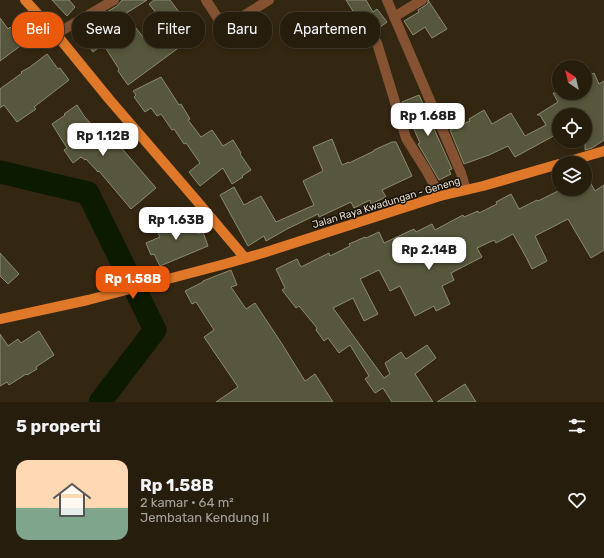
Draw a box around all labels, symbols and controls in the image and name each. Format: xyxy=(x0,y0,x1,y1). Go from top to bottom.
chip: Beli xyxy=(12,12,64,48)
chip: Sewa xyxy=(72,12,135,48)
chip: Filter xyxy=(143,12,205,48)
chip: Baru xyxy=(213,12,272,48)
chip: Apartemen xyxy=(280,12,380,48)
north arrow xyxy=(552,60,592,100)
map controls xyxy=(552,60,592,196)
pin: Rp 1.68B xyxy=(387,103,469,137)
text: Rp 1.68B xyxy=(400,108,456,123)
button: locate xyxy=(552,108,592,148)
pin: Rp 1.12B xyxy=(62,123,144,157)
text: Rp 1.12B xyxy=(76,128,130,143)
button: layers xyxy=(552,156,592,196)
street label: Jalan Raya Kwadungan - Geneng xyxy=(311,175,462,231)
pin: Rp 1.63B xyxy=(135,207,217,241)
text: Rp 1.63B xyxy=(148,212,204,227)
pin: Rp 2.14B xyxy=(388,237,470,271)
text: Rp 2.14B xyxy=(401,242,457,257)
pin: Rp 1.58B xyxy=(92,266,174,300)
text: Rp 1.58B xyxy=(105,271,161,286)
icon: filters xyxy=(566,415,588,437)
text: 5 properti xyxy=(16,416,101,436)
text: Rp 1.58B xyxy=(140,475,214,495)
icon: home xyxy=(48,476,96,524)
icon: heart xyxy=(566,489,588,511)
text: 2 kamar · 64 m² xyxy=(140,495,234,510)
text: Jembatan Kendung II xyxy=(140,510,269,525)

